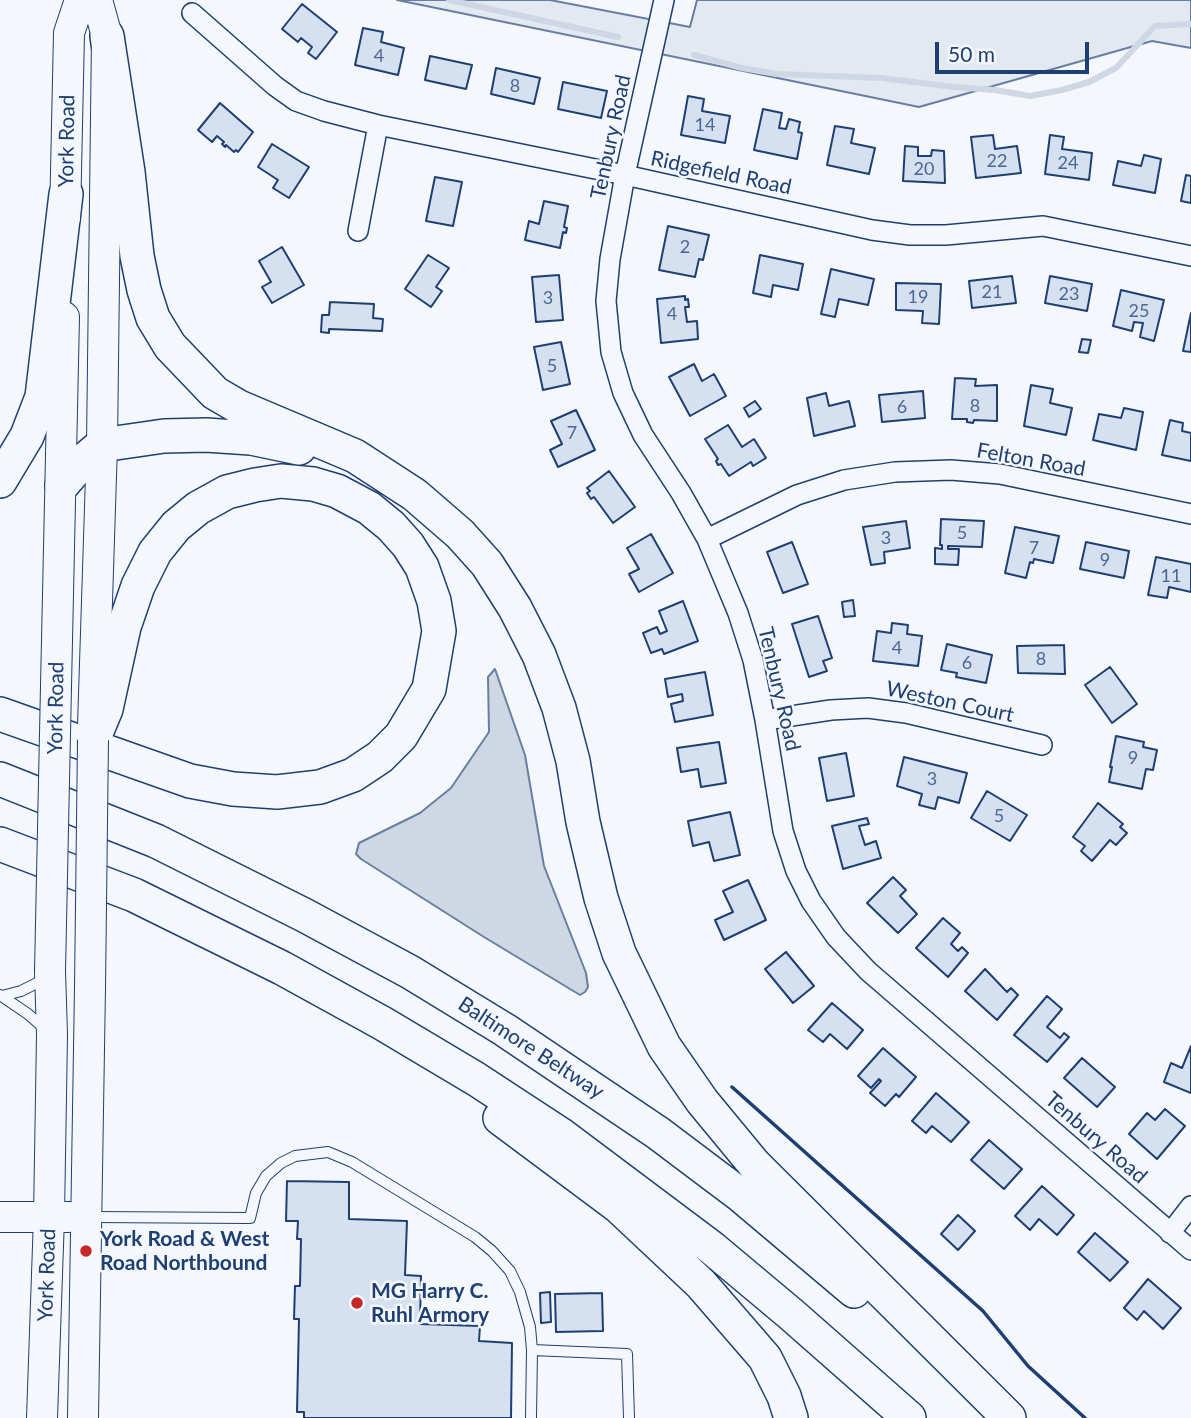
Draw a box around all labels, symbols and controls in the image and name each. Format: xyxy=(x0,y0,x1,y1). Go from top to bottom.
scale bar xyxy=(939,28,1093,72)
text: 50 m xyxy=(948,41,995,66)
house number: 4 xyxy=(374,45,384,67)
street label: Tenbury Road xyxy=(586,72,636,202)
house number: 8 xyxy=(510,75,520,97)
street label: York Road xyxy=(54,94,80,188)
house number: 14 xyxy=(695,114,715,136)
street label: Ridgefield Road xyxy=(648,146,794,200)
house number: 22 xyxy=(987,150,1007,172)
house number: 24 xyxy=(1058,152,1078,174)
house number: 20 xyxy=(914,158,934,180)
house number: 2 xyxy=(680,236,690,258)
house number: 21 xyxy=(982,281,1002,303)
house number: 23 xyxy=(1059,283,1079,305)
house number: 19 xyxy=(908,286,928,308)
house number: 3 xyxy=(543,287,553,309)
house number: 25 xyxy=(1129,300,1149,322)
house number: 4 xyxy=(667,303,677,325)
house number: 5 xyxy=(547,355,557,377)
house number: 8 xyxy=(970,395,980,417)
house number: 6 xyxy=(897,396,907,418)
house number: 7 xyxy=(567,422,577,444)
street label: Felton Road xyxy=(975,438,1087,482)
house number: 5 xyxy=(957,522,967,544)
house number: 3 xyxy=(881,527,891,549)
house number: 7 xyxy=(1029,537,1039,559)
house number: 9 xyxy=(1100,549,1110,571)
house number: 11 xyxy=(1161,565,1181,587)
street label: Tenbury Road xyxy=(752,625,806,753)
house number: 4 xyxy=(892,637,902,659)
house number: 8 xyxy=(1036,648,1046,670)
house number: 6 xyxy=(962,652,972,674)
street label: York Road xyxy=(43,661,69,755)
street label: Weston Court xyxy=(884,676,1016,728)
house number: 9 xyxy=(1128,747,1138,769)
house number: 3 xyxy=(927,768,937,790)
house number: 5 xyxy=(994,805,1004,827)
street label: Baltimore Beltway xyxy=(453,991,609,1105)
street label: Tenbury Road xyxy=(1040,1087,1152,1189)
place label: York Road & West Road Northbound xyxy=(100,1226,269,1276)
street label: York Road xyxy=(33,1228,61,1322)
marker: York Road & West Road Northbound xyxy=(78,1243,94,1259)
place label: MG Harry C. Ruhl Armory xyxy=(371,1278,489,1328)
marker: MG Harry C. Ruhl Armory xyxy=(349,1295,365,1311)

